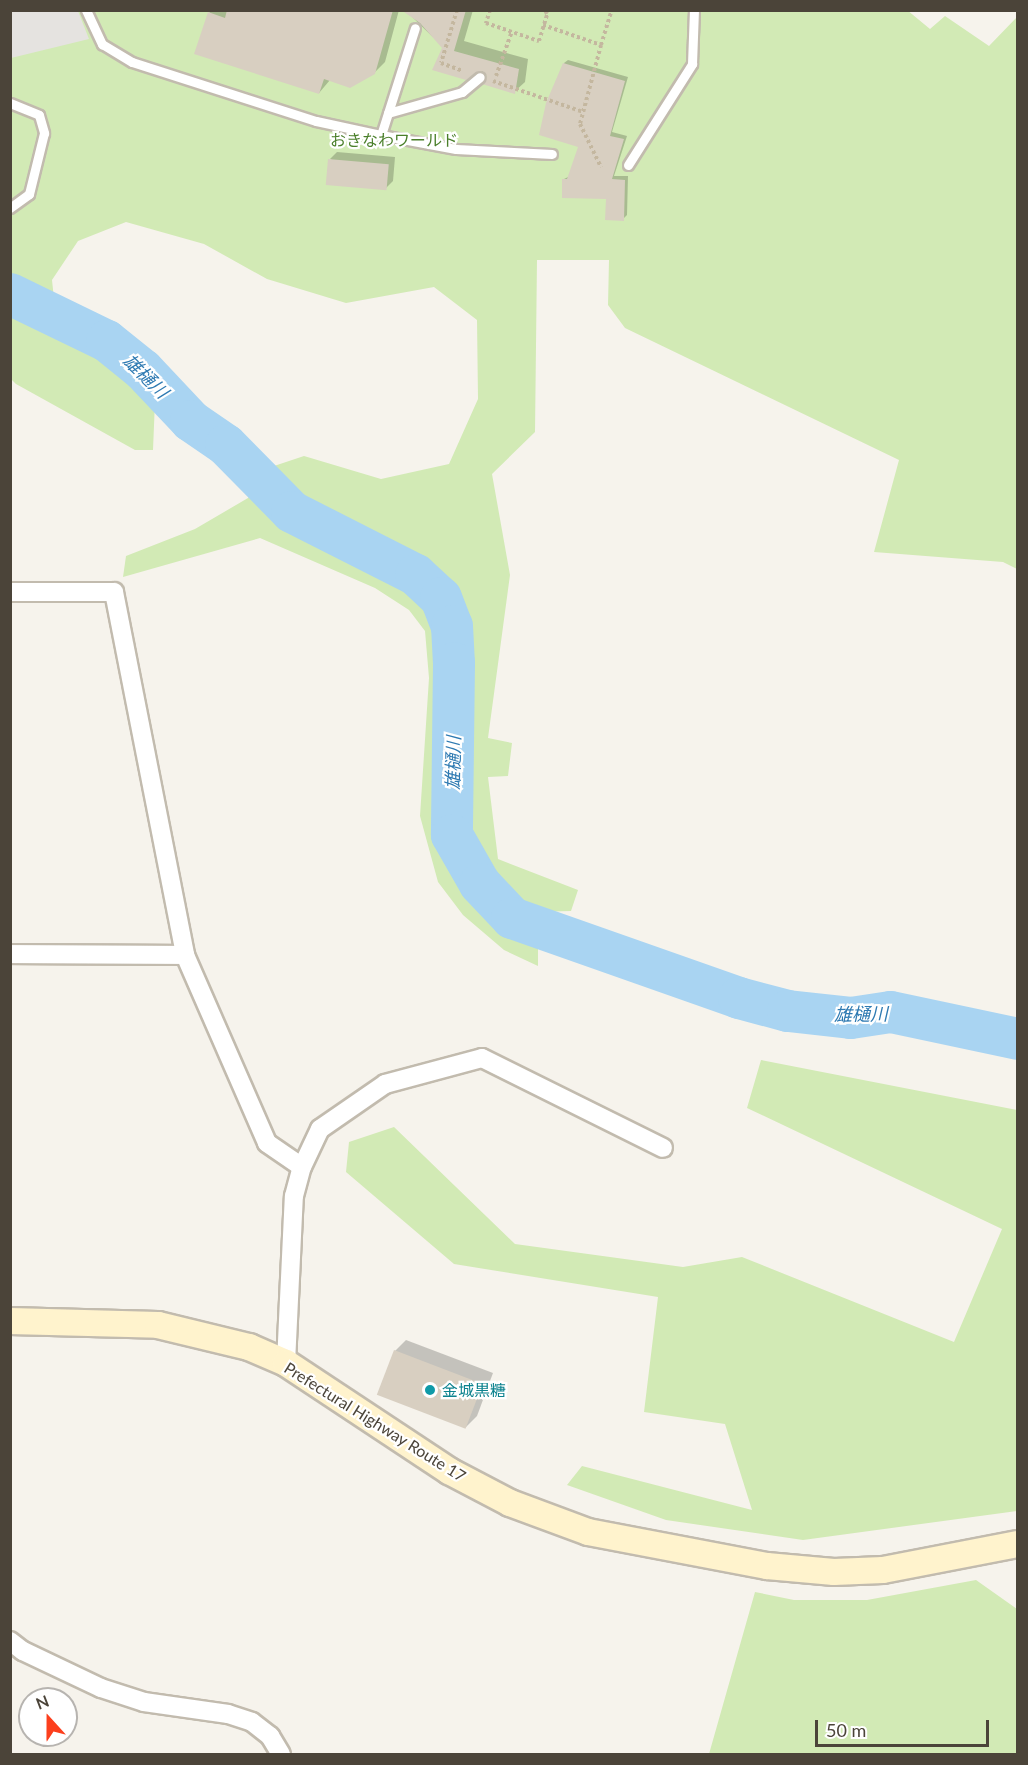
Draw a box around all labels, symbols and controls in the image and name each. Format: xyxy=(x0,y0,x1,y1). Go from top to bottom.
park label: おきなわワールド xyxy=(330,130,458,150)
water label: 雄樋川 xyxy=(119,349,173,403)
water label: 雄樋川 xyxy=(442,736,464,790)
water label: 雄樋川 xyxy=(834,1003,888,1025)
street label: Prefectural Highway Route 17 xyxy=(280,1358,470,1486)
place label: 金城黒糖 xyxy=(442,1380,506,1400)
marker: 金城黒糖 xyxy=(423,1383,437,1397)
north arrow xyxy=(18,1687,78,1747)
text: N xyxy=(33,1691,51,1713)
scale bar xyxy=(818,1708,992,1746)
text: 50 m xyxy=(826,1719,866,1741)

